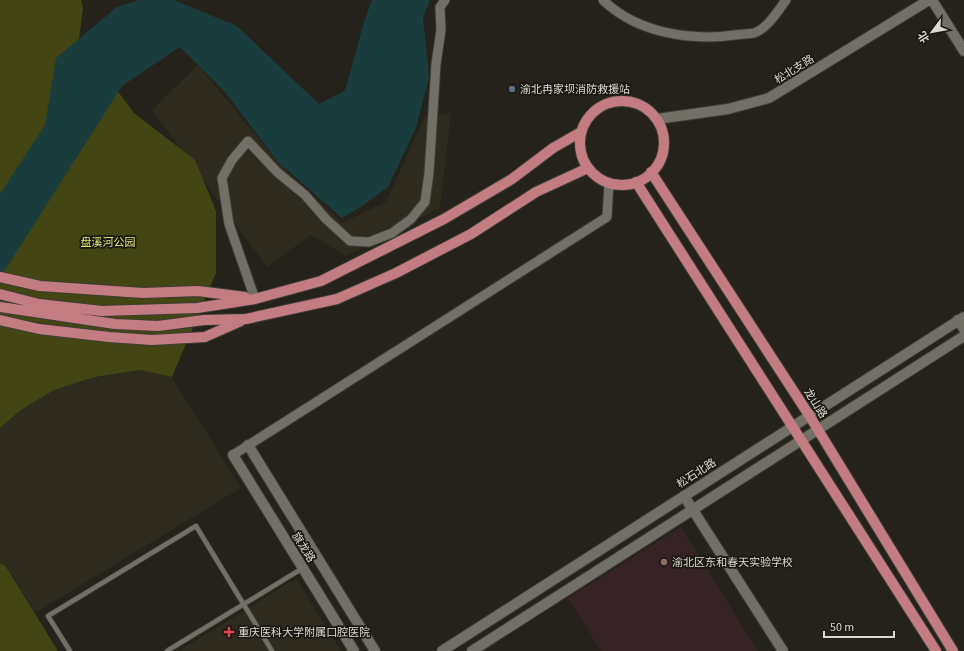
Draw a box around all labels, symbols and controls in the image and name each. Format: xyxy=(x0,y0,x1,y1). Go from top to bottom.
north arrow xyxy=(912,12,952,52)
text: 北 xyxy=(915,28,933,46)
street label: 松北支路 xyxy=(772,51,817,87)
place label: 渝北冉家坝消防救援站 xyxy=(520,82,630,97)
marker: 渝北冉家坝消防救援站 xyxy=(507,84,517,94)
park label: 盘溪河公园 xyxy=(81,235,136,250)
street label: 龙山路 xyxy=(800,385,831,421)
street label: 松石北路 xyxy=(674,455,719,492)
street label: 旗龙路 xyxy=(288,529,319,565)
place label: 渝北区东和春天实验学校 xyxy=(672,555,793,570)
marker: 渝北区东和春天实验学校 xyxy=(659,557,669,567)
scale bar xyxy=(824,613,894,639)
text: 50 m xyxy=(830,619,854,636)
place label: 重庆医科大学附属口腔医院 xyxy=(238,625,370,640)
marker: 重庆医科大学附属口腔医院 xyxy=(223,626,235,638)

